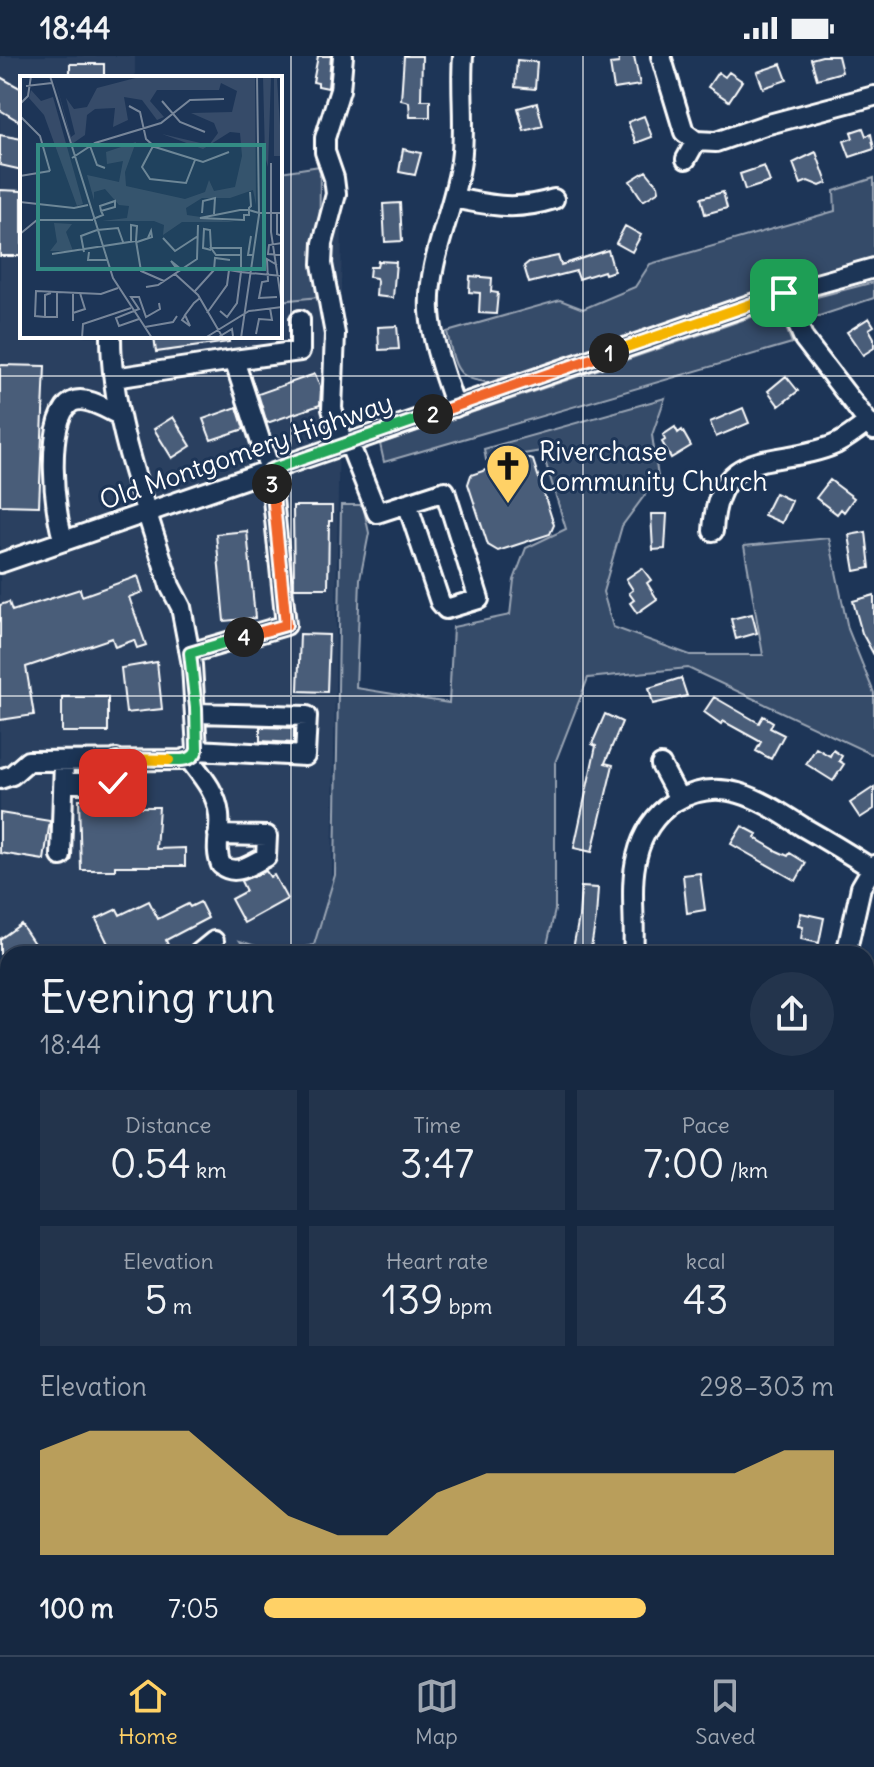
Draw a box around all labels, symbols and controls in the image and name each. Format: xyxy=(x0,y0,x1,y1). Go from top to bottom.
text: 18:44 xyxy=(40,9,111,47)
inset map xyxy=(20,76,282,338)
pin xyxy=(750,259,818,327)
icon: arrive xyxy=(762,271,806,315)
pin: 1 xyxy=(589,333,629,373)
text: 1 xyxy=(605,339,613,367)
street label: Old Montgomery Highway xyxy=(95,385,397,517)
pin: 2 xyxy=(413,394,453,434)
text: 2 xyxy=(427,400,439,428)
place label: Riverchase Community Church xyxy=(539,435,768,498)
church icon: Riverchase Community Church xyxy=(484,442,532,505)
pin: 3 xyxy=(252,464,292,504)
text: 3 xyxy=(266,470,278,498)
pin: 4 xyxy=(224,617,264,657)
text: 4 xyxy=(238,623,250,651)
pin xyxy=(79,749,147,817)
icon: check xyxy=(91,761,135,805)
text: Evening run xyxy=(40,970,275,1025)
button: share xyxy=(750,972,834,1056)
text: 18:44 xyxy=(40,1028,101,1061)
text: Distance xyxy=(125,1111,211,1139)
text: Time xyxy=(413,1111,461,1139)
text: Pace xyxy=(682,1111,730,1139)
text: 0.54 xyxy=(110,1139,191,1189)
text: 3:47 xyxy=(400,1139,474,1189)
text: 7:00 xyxy=(643,1139,724,1189)
text: km xyxy=(191,1156,227,1184)
text: /km xyxy=(724,1156,768,1184)
text: Elevation xyxy=(123,1247,213,1275)
text: Heart rate xyxy=(386,1247,488,1275)
text: kcal xyxy=(686,1247,725,1275)
text: 5 xyxy=(145,1275,168,1325)
text: 139 xyxy=(382,1275,443,1325)
text: 43 xyxy=(683,1275,729,1325)
text: m xyxy=(168,1292,192,1320)
text: bpm xyxy=(443,1292,492,1320)
text: Elevation xyxy=(40,1370,147,1403)
text: 298–303 m xyxy=(699,1370,834,1403)
text: 100 m xyxy=(40,1592,114,1625)
text: 7:05 xyxy=(168,1592,219,1625)
tab: Home xyxy=(118,1674,178,1750)
tab: Map xyxy=(415,1674,459,1750)
tab: Saved xyxy=(695,1674,756,1750)

